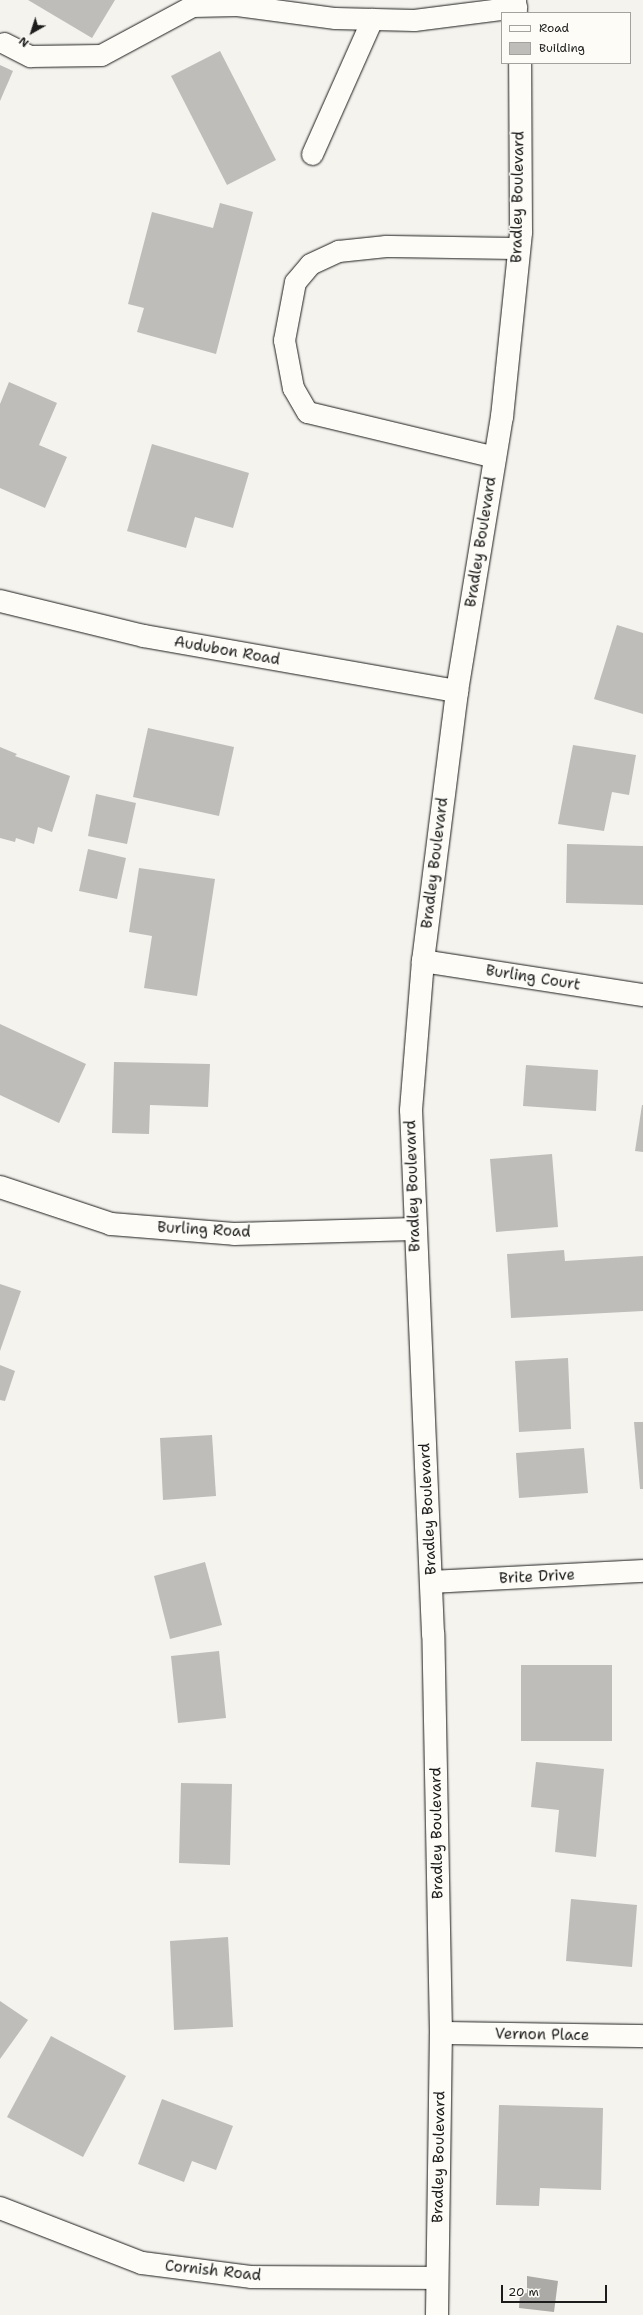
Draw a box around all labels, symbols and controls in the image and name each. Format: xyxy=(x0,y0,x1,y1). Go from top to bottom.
north arrow xyxy=(12,12,52,52)
legend xyxy=(501,12,631,64)
text: Road xyxy=(539,20,569,36)
text: N xyxy=(16,33,32,50)
text: Building xyxy=(539,40,585,56)
street label: Bradley Boulevard xyxy=(508,131,528,263)
street label: Bradley Boulevard xyxy=(462,475,500,609)
street label: Audubon Road xyxy=(173,633,281,669)
street label: Bradley Boulevard xyxy=(418,796,452,930)
street label: Burling Court xyxy=(484,962,582,994)
street label: Bradley Boulevard xyxy=(402,1120,424,1252)
street label: Burling Road xyxy=(157,1219,251,1241)
street label: Bradley Boulevard xyxy=(416,1443,440,1575)
street label: Brite Drive xyxy=(499,1566,575,1588)
street label: Bradley Boulevard xyxy=(427,1767,447,1899)
street label: Vernon Place xyxy=(495,2025,589,2045)
street label: Bradley Boulevard xyxy=(429,2091,449,2223)
street label: Cornish Road xyxy=(164,2257,262,2285)
scale bar xyxy=(503,2277,609,2303)
text: 20 m xyxy=(508,2284,539,2300)

